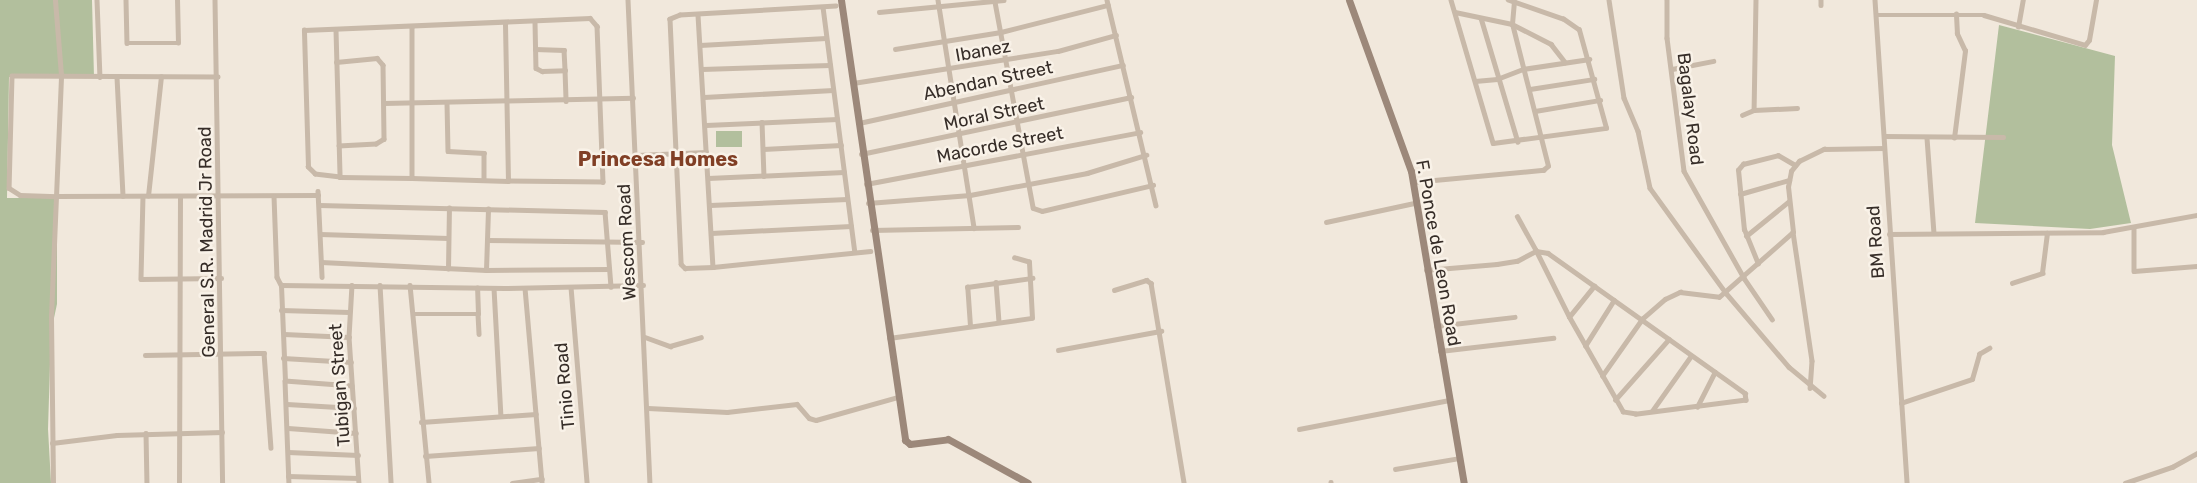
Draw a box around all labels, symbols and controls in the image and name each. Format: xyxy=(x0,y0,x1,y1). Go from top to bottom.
street label: Ibanez xyxy=(954,36,1012,66)
street label: Bagalay Road xyxy=(1672,51,1708,167)
street label: Abendan Street xyxy=(921,57,1055,105)
street label: Moral Street xyxy=(942,93,1046,135)
street label: Macorde Street xyxy=(935,122,1065,168)
street label: General S.R. Madrid Jr Road xyxy=(194,126,220,358)
district label: Princesa Homes xyxy=(578,147,738,171)
street label: F. Ponce de Leon Road xyxy=(1411,158,1465,348)
street label: Wescom Road xyxy=(613,183,641,301)
street label: BM Road xyxy=(1863,205,1889,279)
street label: Tubigan Street xyxy=(325,323,355,447)
street label: Tinio Road xyxy=(550,342,580,430)

